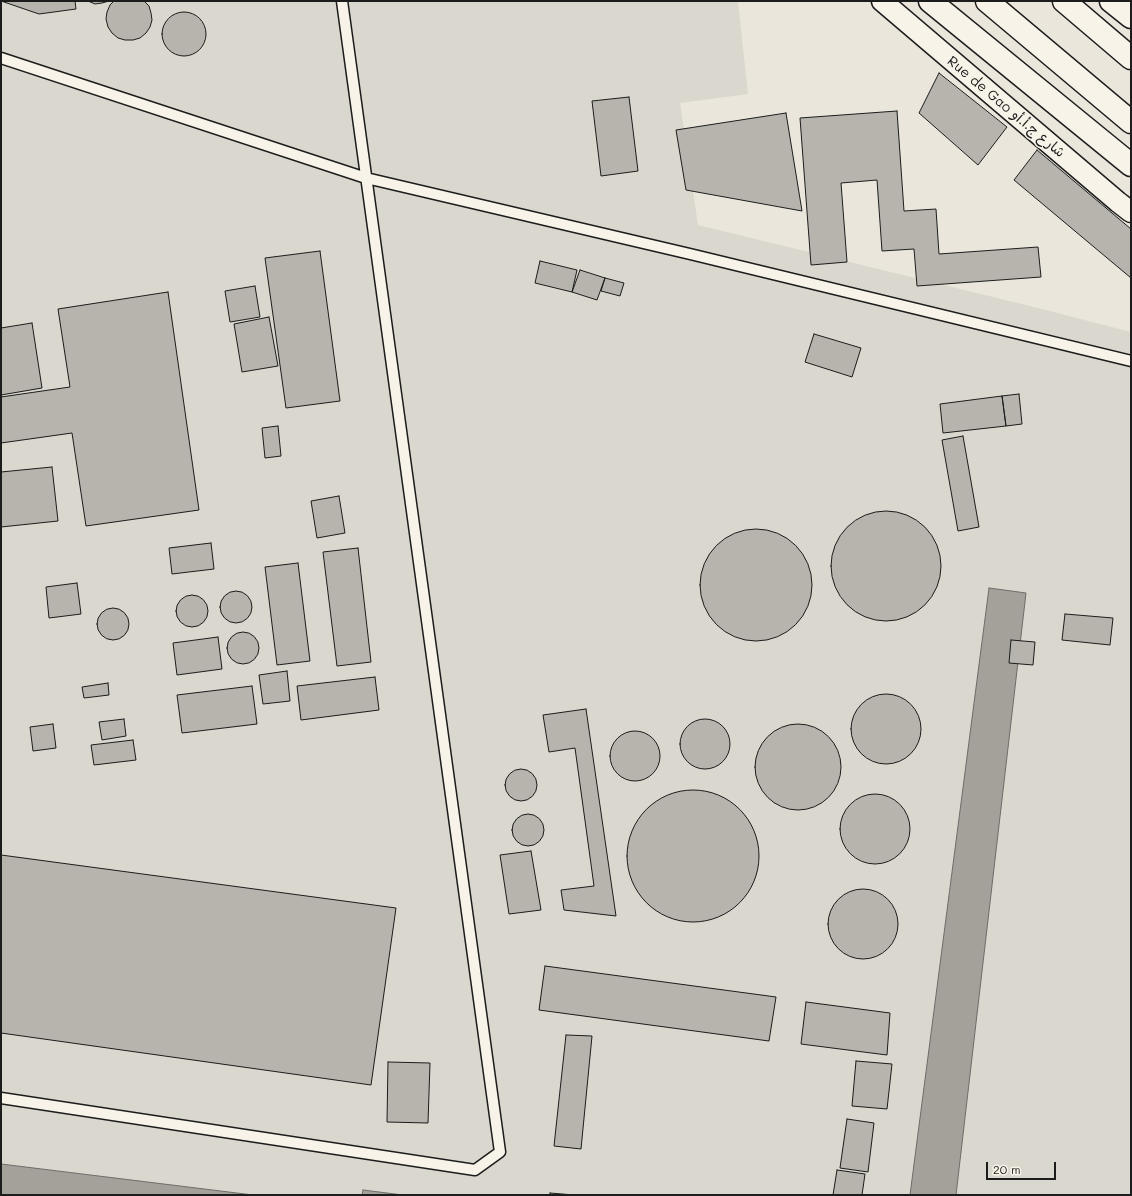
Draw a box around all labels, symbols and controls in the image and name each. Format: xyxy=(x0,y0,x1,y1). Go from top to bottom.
street label: Rue de Gao شارع ج.أ.أو xyxy=(944,53,1068,161)
scale bar xyxy=(988,1154,1058,1180)
text: 20 m xyxy=(993,1161,1021,1177)

